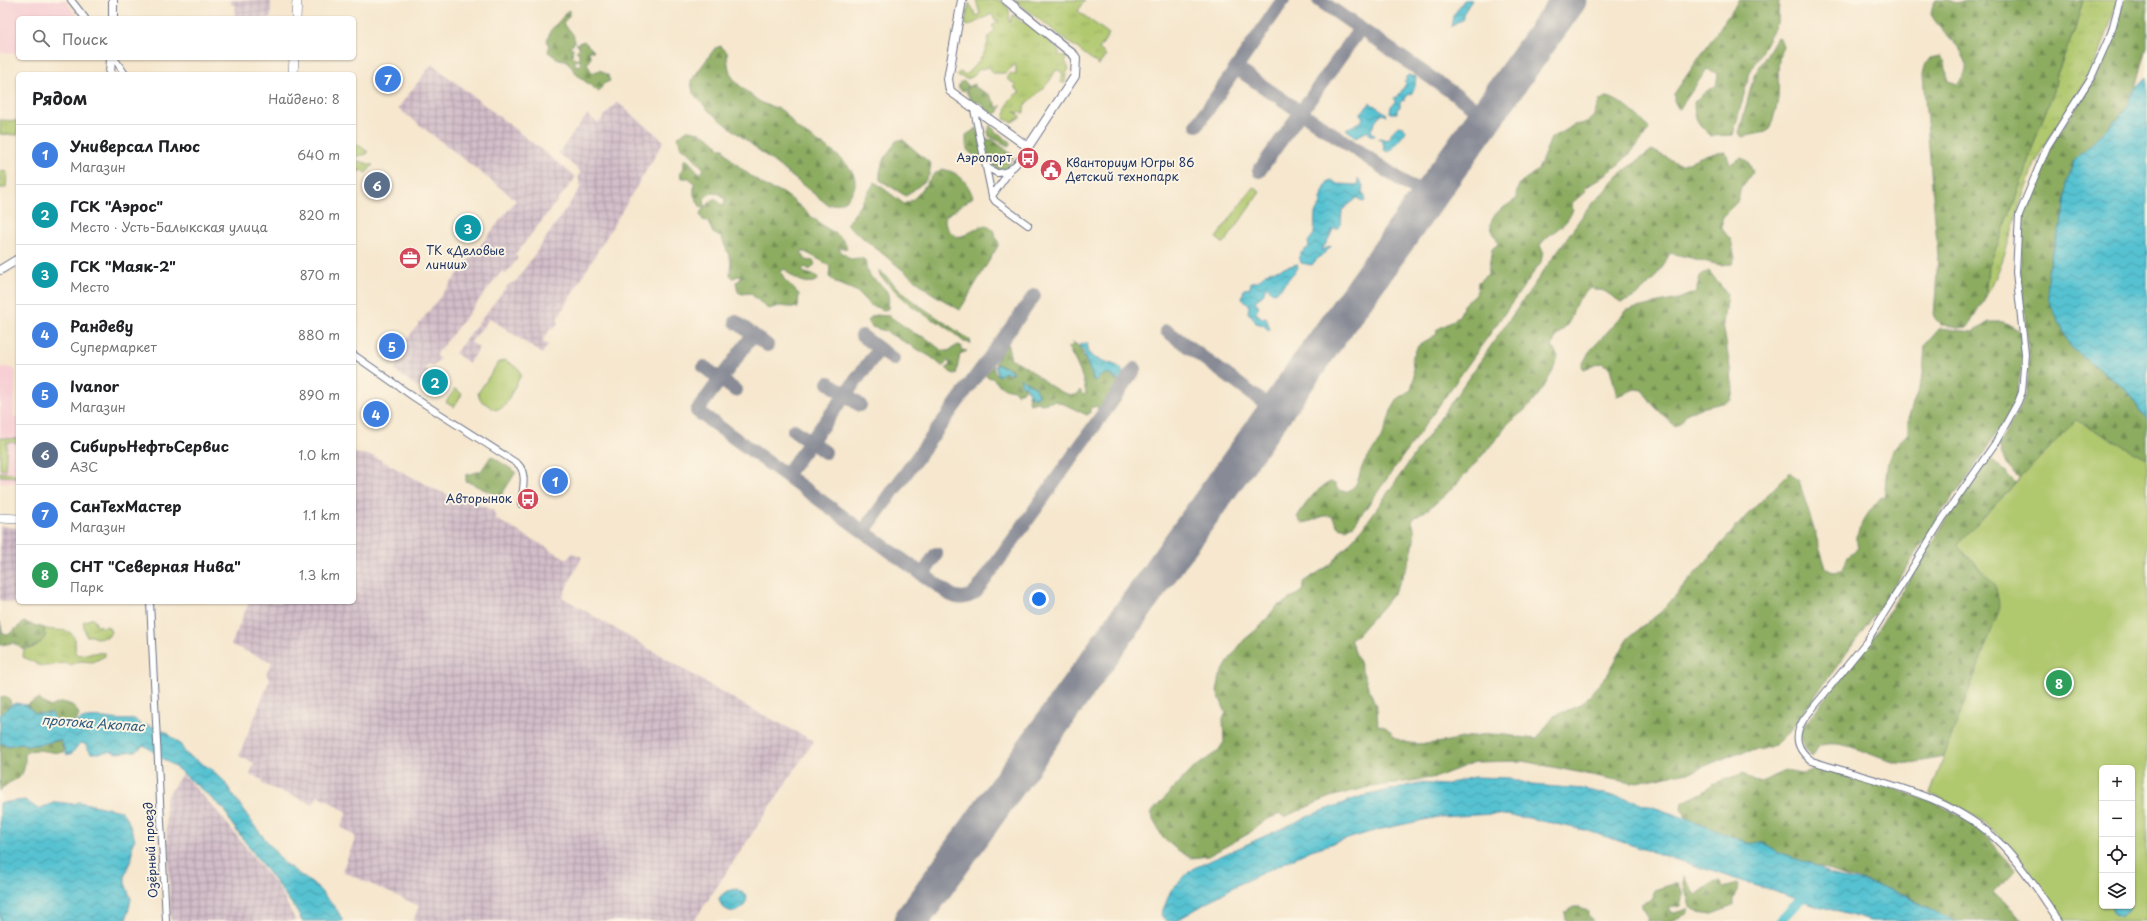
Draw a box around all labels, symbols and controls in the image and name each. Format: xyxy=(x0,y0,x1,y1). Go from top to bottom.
search box xyxy=(16,16,356,60)
icon: search xyxy=(30,27,52,49)
text: Поиск xyxy=(62,27,108,50)
pin: 7 xyxy=(375,64,401,94)
text: Рядом xyxy=(32,85,87,111)
text: Найдено: 8 xyxy=(268,89,340,108)
text: Универсал Плюс xyxy=(70,134,200,157)
text: 1 xyxy=(42,145,48,164)
text: 640 m xyxy=(297,145,340,164)
bus stop icon: Аэропорт xyxy=(1015,145,1041,171)
place label: Аэропорт xyxy=(957,148,1012,166)
place label: Кванториум Югры 86 Детский технопарк xyxy=(1065,153,1194,185)
text: Магазин xyxy=(70,157,126,176)
public building icon: Кванториум Югры 86 Детский технопарк xyxy=(1038,157,1064,183)
pin: 6 xyxy=(364,170,390,200)
text: ГСК "Аэрос" xyxy=(70,194,163,217)
text: 2 xyxy=(40,205,50,224)
text: 820 m xyxy=(299,205,340,224)
pin: 3 xyxy=(455,213,481,243)
text: Место · Усть-Балыкская улица xyxy=(70,217,268,236)
place label: ТК «Деловые линии» xyxy=(425,241,505,273)
office icon: ТК «Деловые линии» xyxy=(397,245,423,271)
text: ГСК "Маяк-2" xyxy=(70,254,176,277)
text: 3 xyxy=(41,265,49,284)
text: 870 m xyxy=(300,265,340,284)
text: Место xyxy=(70,277,110,296)
text: Рандеву xyxy=(70,314,133,337)
text: 4 xyxy=(41,325,49,344)
text: 880 m xyxy=(298,325,340,344)
pin: 5 xyxy=(379,331,405,361)
text: Супермаркет xyxy=(70,337,157,356)
pin: 2 xyxy=(422,367,448,397)
text: Ivanor xyxy=(70,374,119,397)
text: 5 xyxy=(41,385,49,404)
text: 890 m xyxy=(299,385,340,404)
text: Магазин xyxy=(70,397,126,416)
pin: 4 xyxy=(363,399,389,429)
text: СибирьНефтьСервис xyxy=(70,434,229,457)
text: 6 xyxy=(40,445,50,464)
text: 1.0 km xyxy=(299,445,340,464)
text: АЗС xyxy=(70,457,98,476)
pin: 1 xyxy=(542,466,568,496)
bus stop icon: Авторынок xyxy=(515,486,541,512)
place label: Авторынок xyxy=(446,489,513,507)
text: СанТехМастер xyxy=(70,494,181,517)
text: 7 xyxy=(41,505,49,524)
text: 1.1 km xyxy=(303,505,340,524)
text: Магазин xyxy=(70,517,126,536)
text: СНТ "Северная Нива" xyxy=(70,554,241,577)
text: 8 xyxy=(41,565,49,584)
text: 1.3 km xyxy=(299,565,340,584)
text: Парк xyxy=(70,577,104,596)
your location xyxy=(1029,589,1049,609)
pin: 8 xyxy=(2046,668,2072,698)
water label: протока Акопас xyxy=(41,709,146,736)
map controls xyxy=(2099,765,2135,909)
button: + xyxy=(2099,765,2135,801)
button: − xyxy=(2099,801,2135,837)
street label: Озёрный проезд xyxy=(139,802,162,898)
button: locate xyxy=(2099,837,2135,873)
button: layers xyxy=(2099,873,2135,909)

